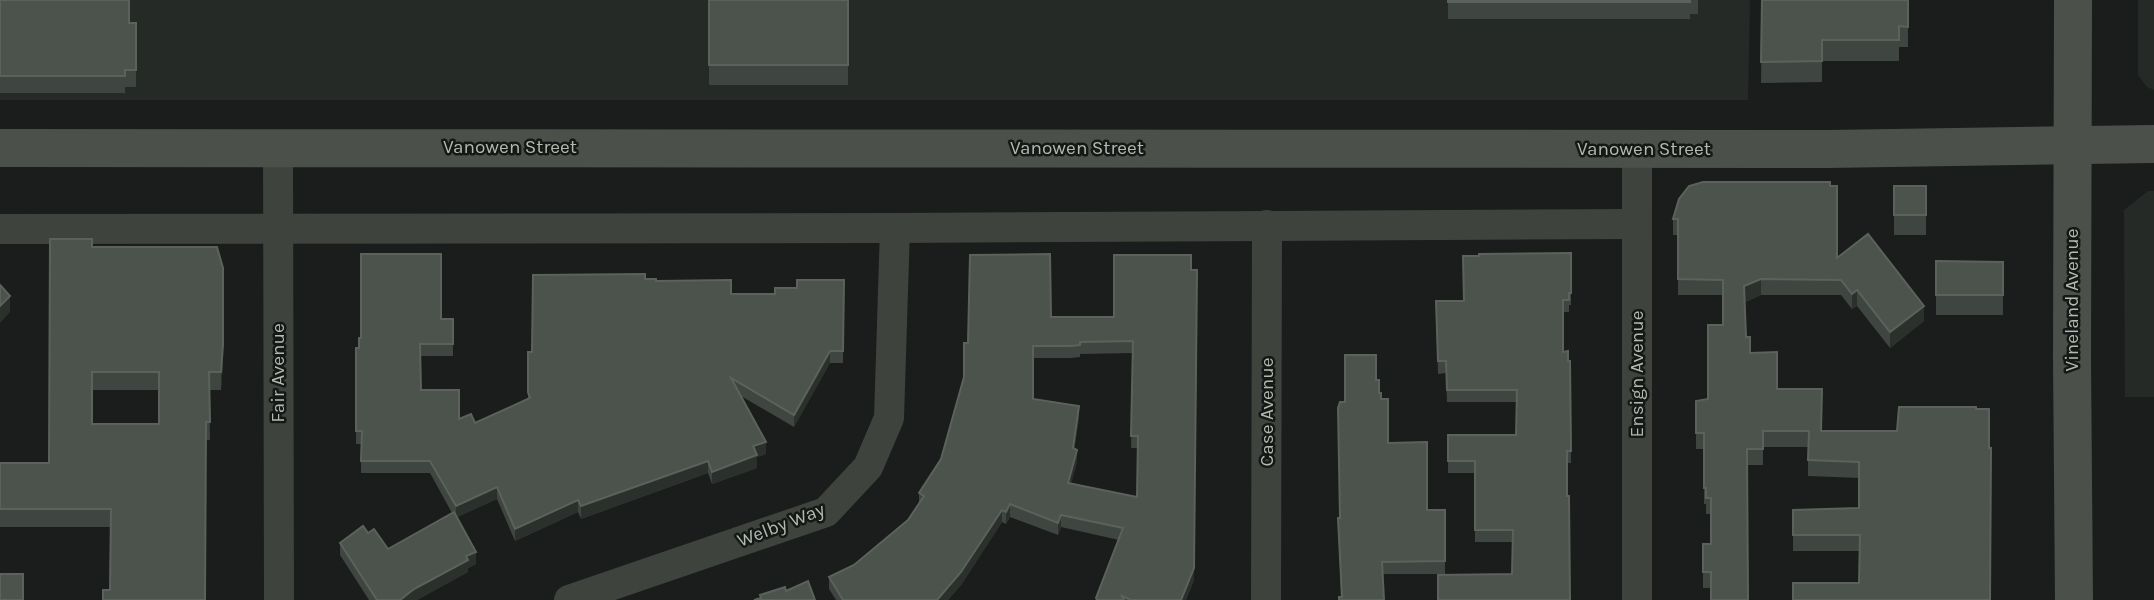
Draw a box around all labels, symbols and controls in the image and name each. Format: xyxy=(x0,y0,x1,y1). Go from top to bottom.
street label: Vanowen Street xyxy=(443,136,577,158)
street label: Vanowen Street xyxy=(1010,137,1144,159)
street label: Vanowen Street xyxy=(1577,138,1711,160)
street label: Vineland Avenue xyxy=(2061,228,2083,372)
street label: Ensign Avenue xyxy=(1626,310,1648,438)
street label: Fair Avenue xyxy=(267,323,289,423)
street label: Case Avenue xyxy=(1256,358,1278,466)
street label: Welby Way xyxy=(734,498,828,552)

